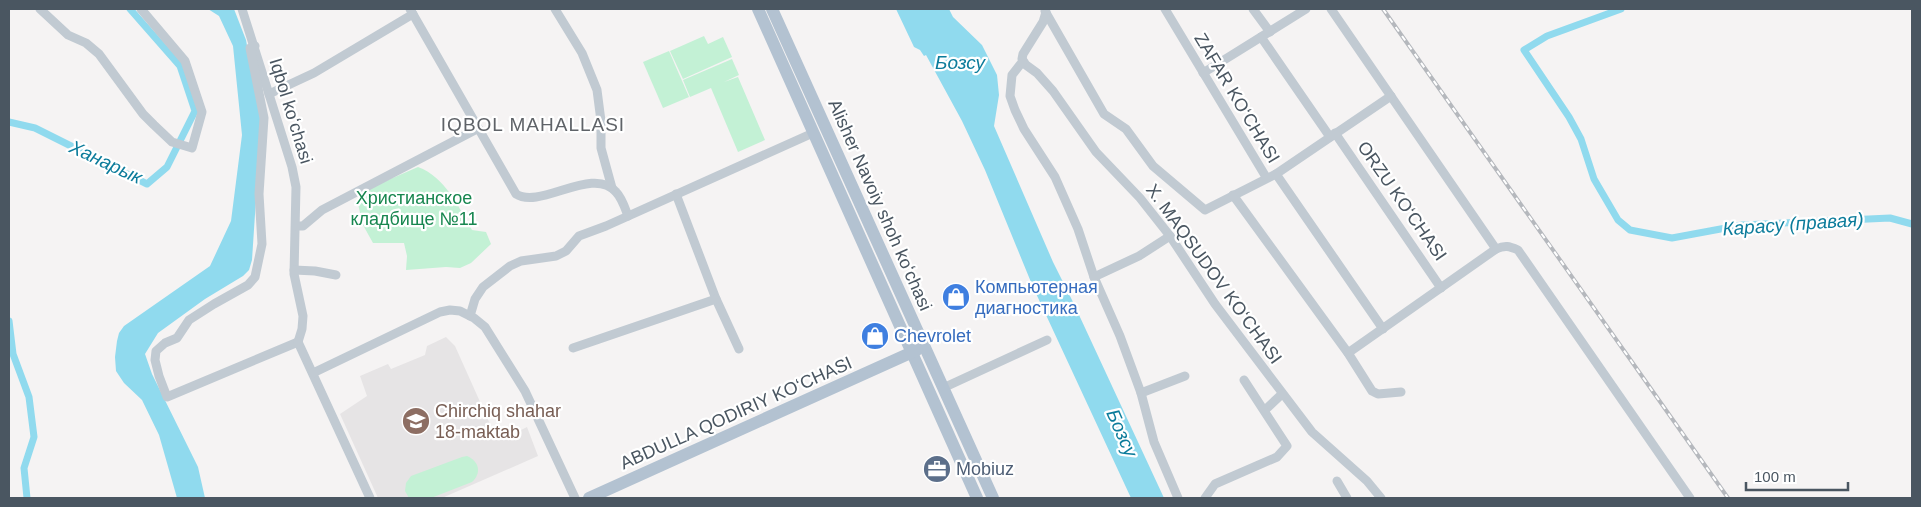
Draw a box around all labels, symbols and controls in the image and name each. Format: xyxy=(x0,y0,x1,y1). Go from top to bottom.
street label: ZAFAR KO‘CHASI xyxy=(1190,29,1284,167)
water label: Бозсу xyxy=(935,52,986,73)
street label: Iqbol koʻchasi xyxy=(265,56,317,166)
street label: Alisher Navoiy shoh koʻchasi xyxy=(824,96,936,314)
district label: IQBOL MAHALLASI xyxy=(441,114,625,135)
water label: Ханарык xyxy=(65,136,147,188)
street label: ORZU KO‘CHASI xyxy=(1353,138,1451,264)
street label: X. MAQSUDOV KO‘CHASI xyxy=(1142,180,1286,368)
park label: Христианское кладбище №11 xyxy=(350,188,478,229)
water label: Карасу (правая) xyxy=(1722,209,1864,239)
place label: Компьютерная диагностика xyxy=(975,277,1098,318)
shop icon: Компьютерная диагностика xyxy=(941,282,971,312)
shop icon: Chevrolet xyxy=(860,321,890,351)
place label: Chevrolet xyxy=(894,326,971,346)
street label: ABDULLA QODIRIY KO‘CHASI xyxy=(617,353,855,473)
place label: Chirchiq shahar 18-maktab xyxy=(435,401,561,442)
school or university icon: Chirchiq shahar 18-maktab xyxy=(401,406,431,436)
water label: Бозсу xyxy=(1102,406,1142,461)
office icon: Mobiuz xyxy=(922,454,952,484)
place label: Mobiuz xyxy=(956,459,1014,479)
scale bar xyxy=(1746,460,1848,492)
text: 100 m xyxy=(1754,468,1796,485)

